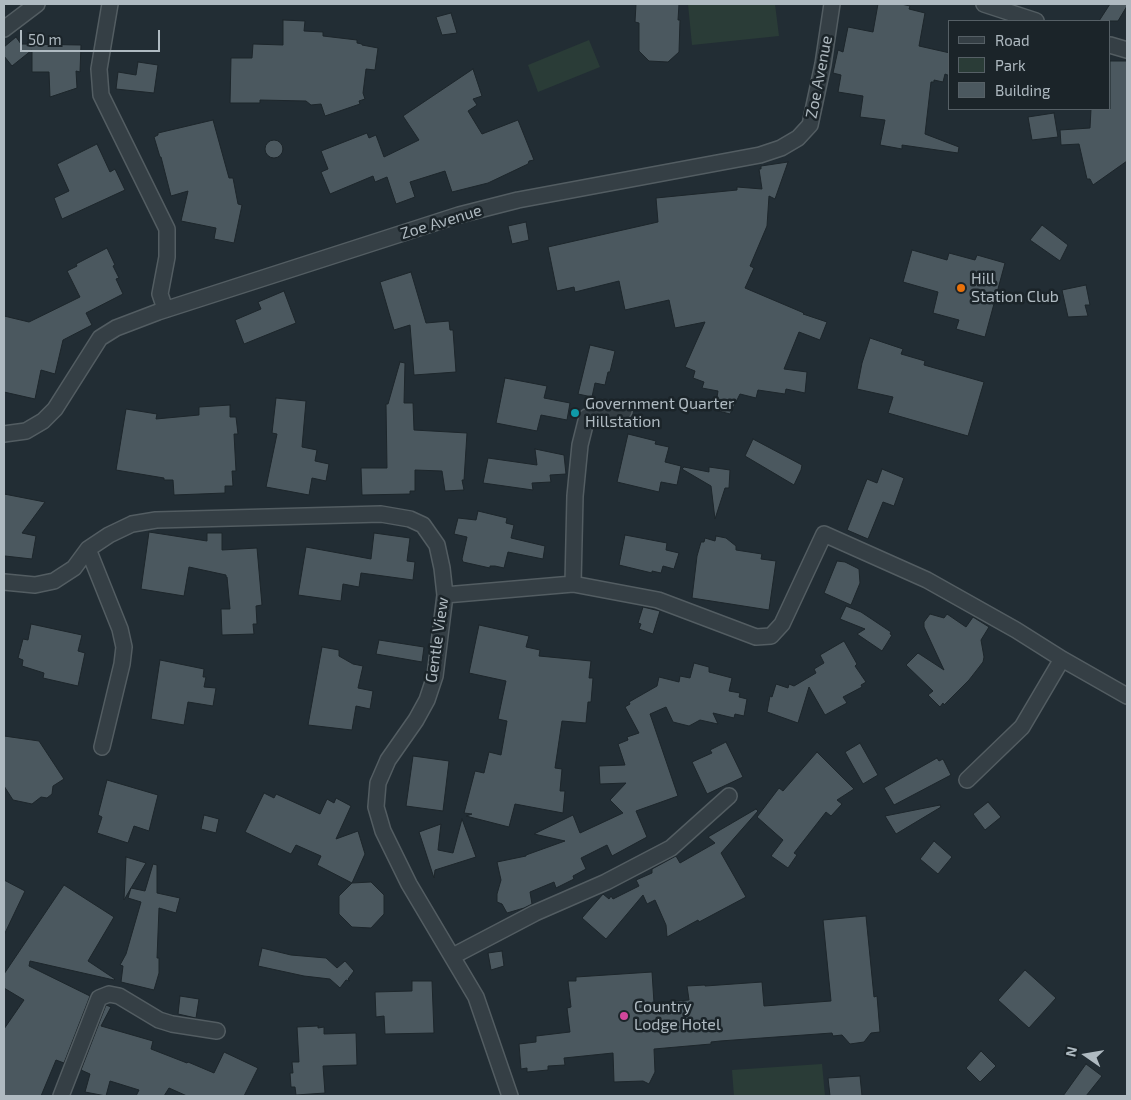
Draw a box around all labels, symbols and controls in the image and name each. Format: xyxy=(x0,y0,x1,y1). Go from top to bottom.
scale bar xyxy=(22,20,162,52)
legend xyxy=(948,20,1111,110)
text: 50 m xyxy=(28,30,62,48)
text: Road xyxy=(995,31,1030,49)
street label: Zoe Avenue xyxy=(802,34,836,120)
text: Park xyxy=(995,56,1026,74)
text: Building xyxy=(995,81,1050,99)
street label: Zoe Avenue xyxy=(398,201,484,243)
place label: Hill Station Club xyxy=(971,269,1059,307)
marker: Hill Station Club xyxy=(955,282,967,294)
place label: Government Quarter Hillstation xyxy=(585,394,734,432)
marker: Government Quarter Hillstation xyxy=(569,407,581,419)
street label: Gentle View xyxy=(421,596,453,684)
place label: Country Lodge Hotel xyxy=(634,997,721,1035)
marker: Country Lodge Hotel xyxy=(618,1010,630,1022)
north arrow xyxy=(1061,1030,1111,1080)
text: N xyxy=(1061,1045,1080,1058)

